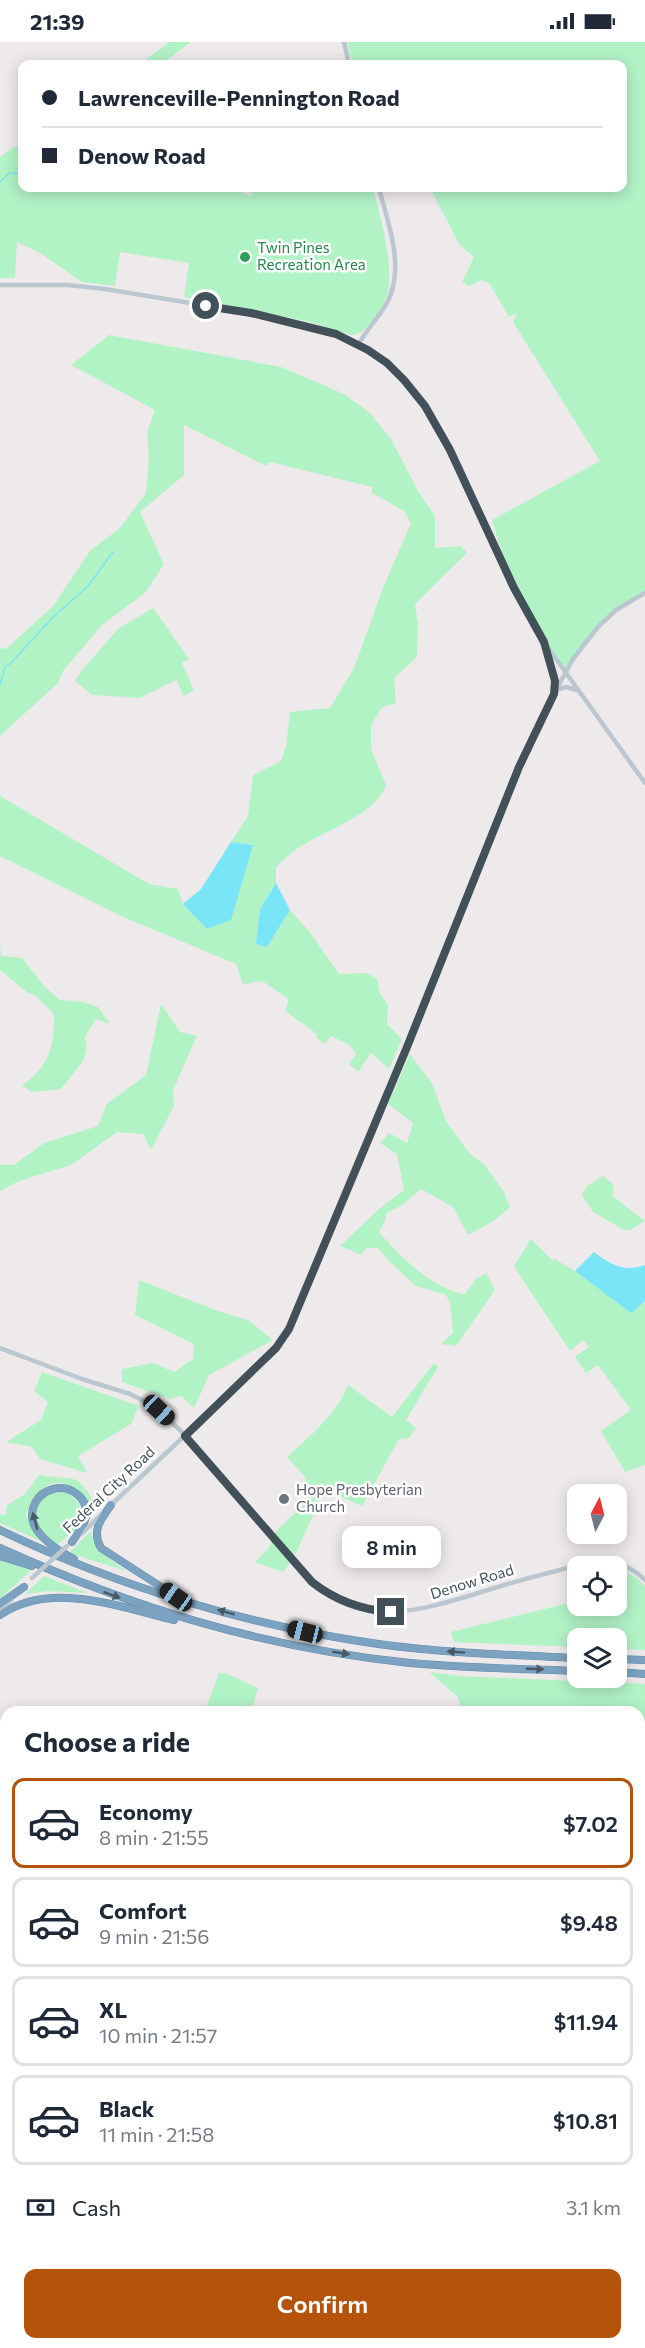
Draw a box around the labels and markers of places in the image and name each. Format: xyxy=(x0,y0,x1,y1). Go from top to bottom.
place label: Twin Pines Recreation Area xyxy=(257,238,366,273)
marker: Twin Pines Recreation Area xyxy=(238,250,252,264)
place label: Hope Presbyterian Church xyxy=(296,1480,422,1515)
marker: Hope Presbyterian Church xyxy=(277,1492,291,1506)

